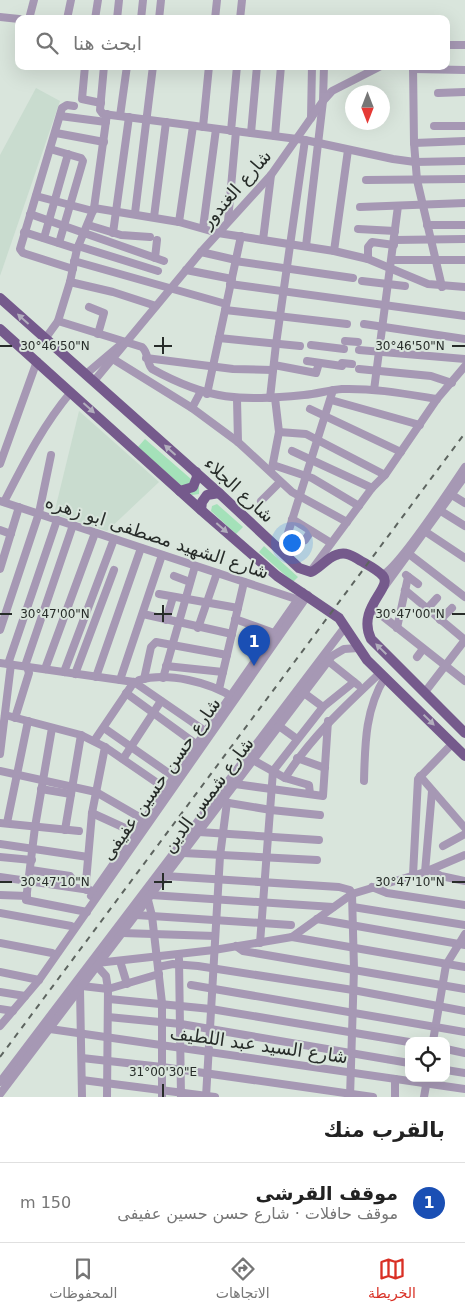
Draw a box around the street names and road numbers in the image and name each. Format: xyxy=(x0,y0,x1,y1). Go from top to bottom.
street label: شارع الغندور xyxy=(195,145,276,234)
street label: شارع الجلاء xyxy=(199,453,279,527)
street label: شارع الشهيد مصطفى ابو زهره xyxy=(43,490,271,584)
street label: شارع حسن حسين عفيفى xyxy=(96,693,226,865)
street label: شارع شمس الدين xyxy=(158,733,258,857)
street label: شارع السيد عبد اللطيف xyxy=(169,1022,349,1068)

